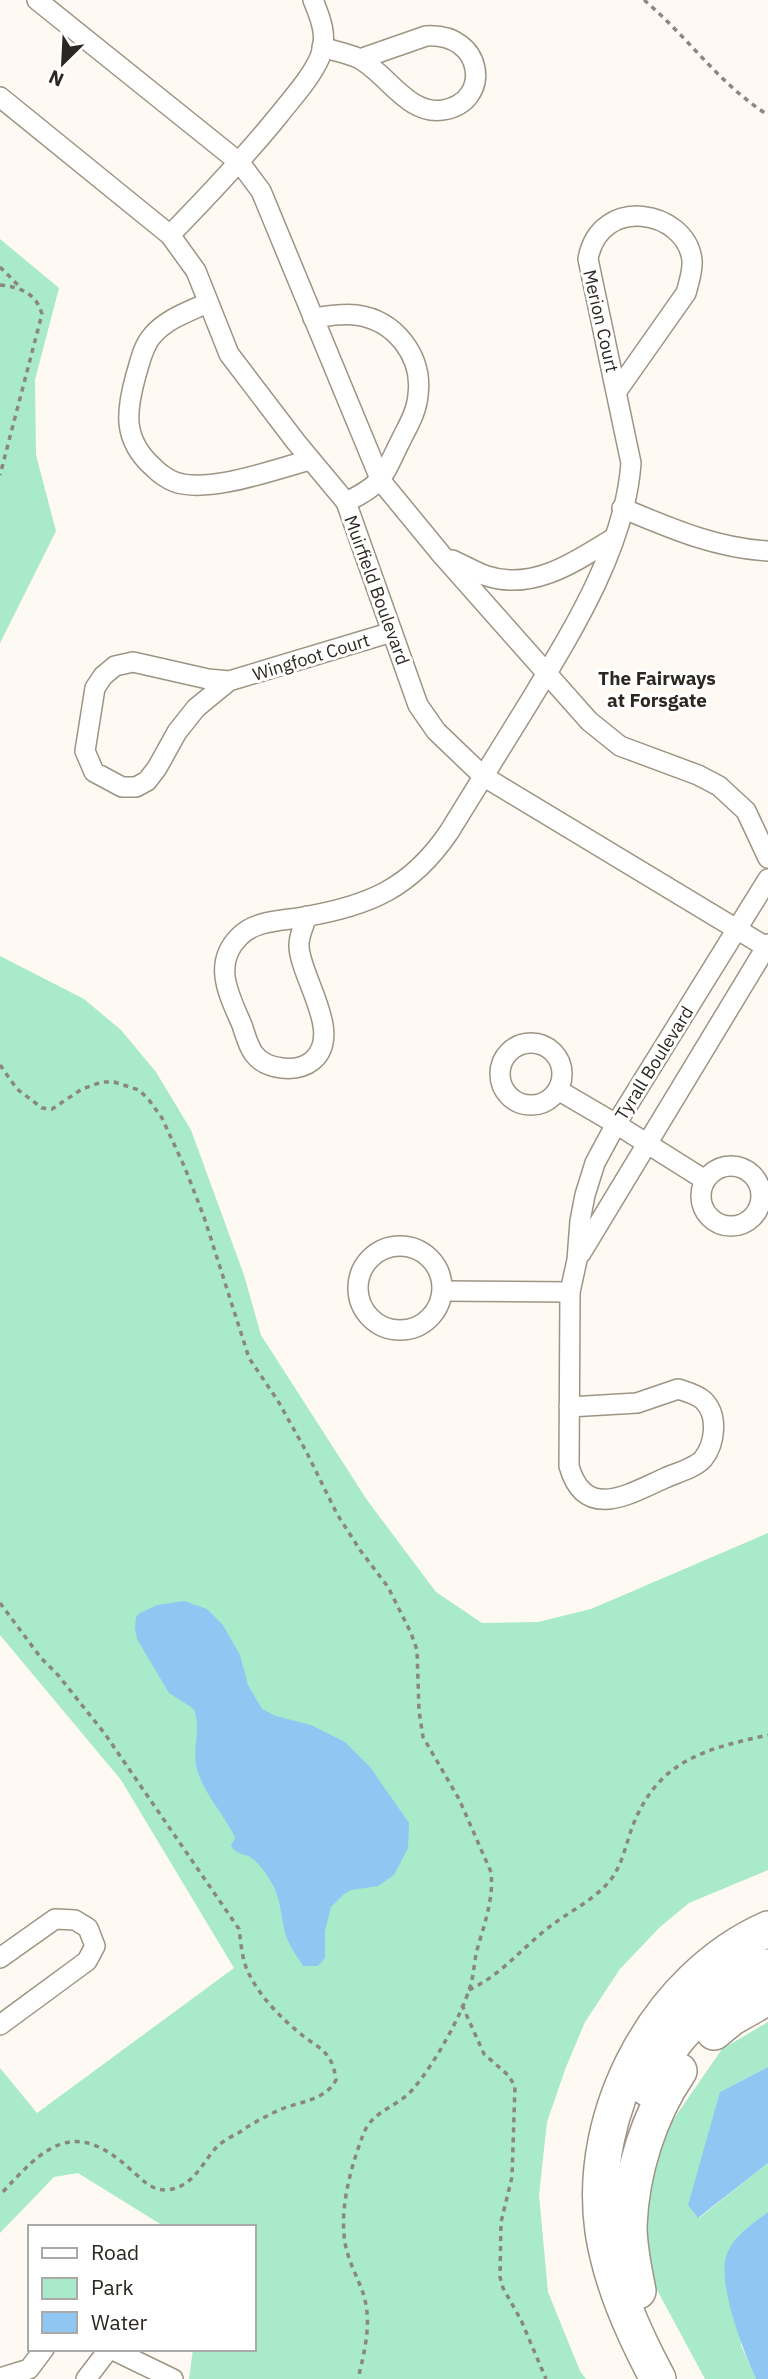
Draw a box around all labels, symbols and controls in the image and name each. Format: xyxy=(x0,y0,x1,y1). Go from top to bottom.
north arrow xyxy=(28,28,98,98)
text: N xyxy=(45,65,67,92)
street label: Merion Court xyxy=(578,267,624,375)
street label: Muirfield Boulevard xyxy=(339,512,415,668)
street label: Wingfoot Court xyxy=(250,628,372,686)
district label: The Fairways at Forsgate xyxy=(598,666,716,712)
street label: Tyrall Boulevard xyxy=(610,1002,698,1124)
legend xyxy=(28,2225,256,2351)
text: Road xyxy=(91,2238,139,2266)
text: Park xyxy=(91,2273,134,2301)
text: Water xyxy=(91,2308,148,2336)

